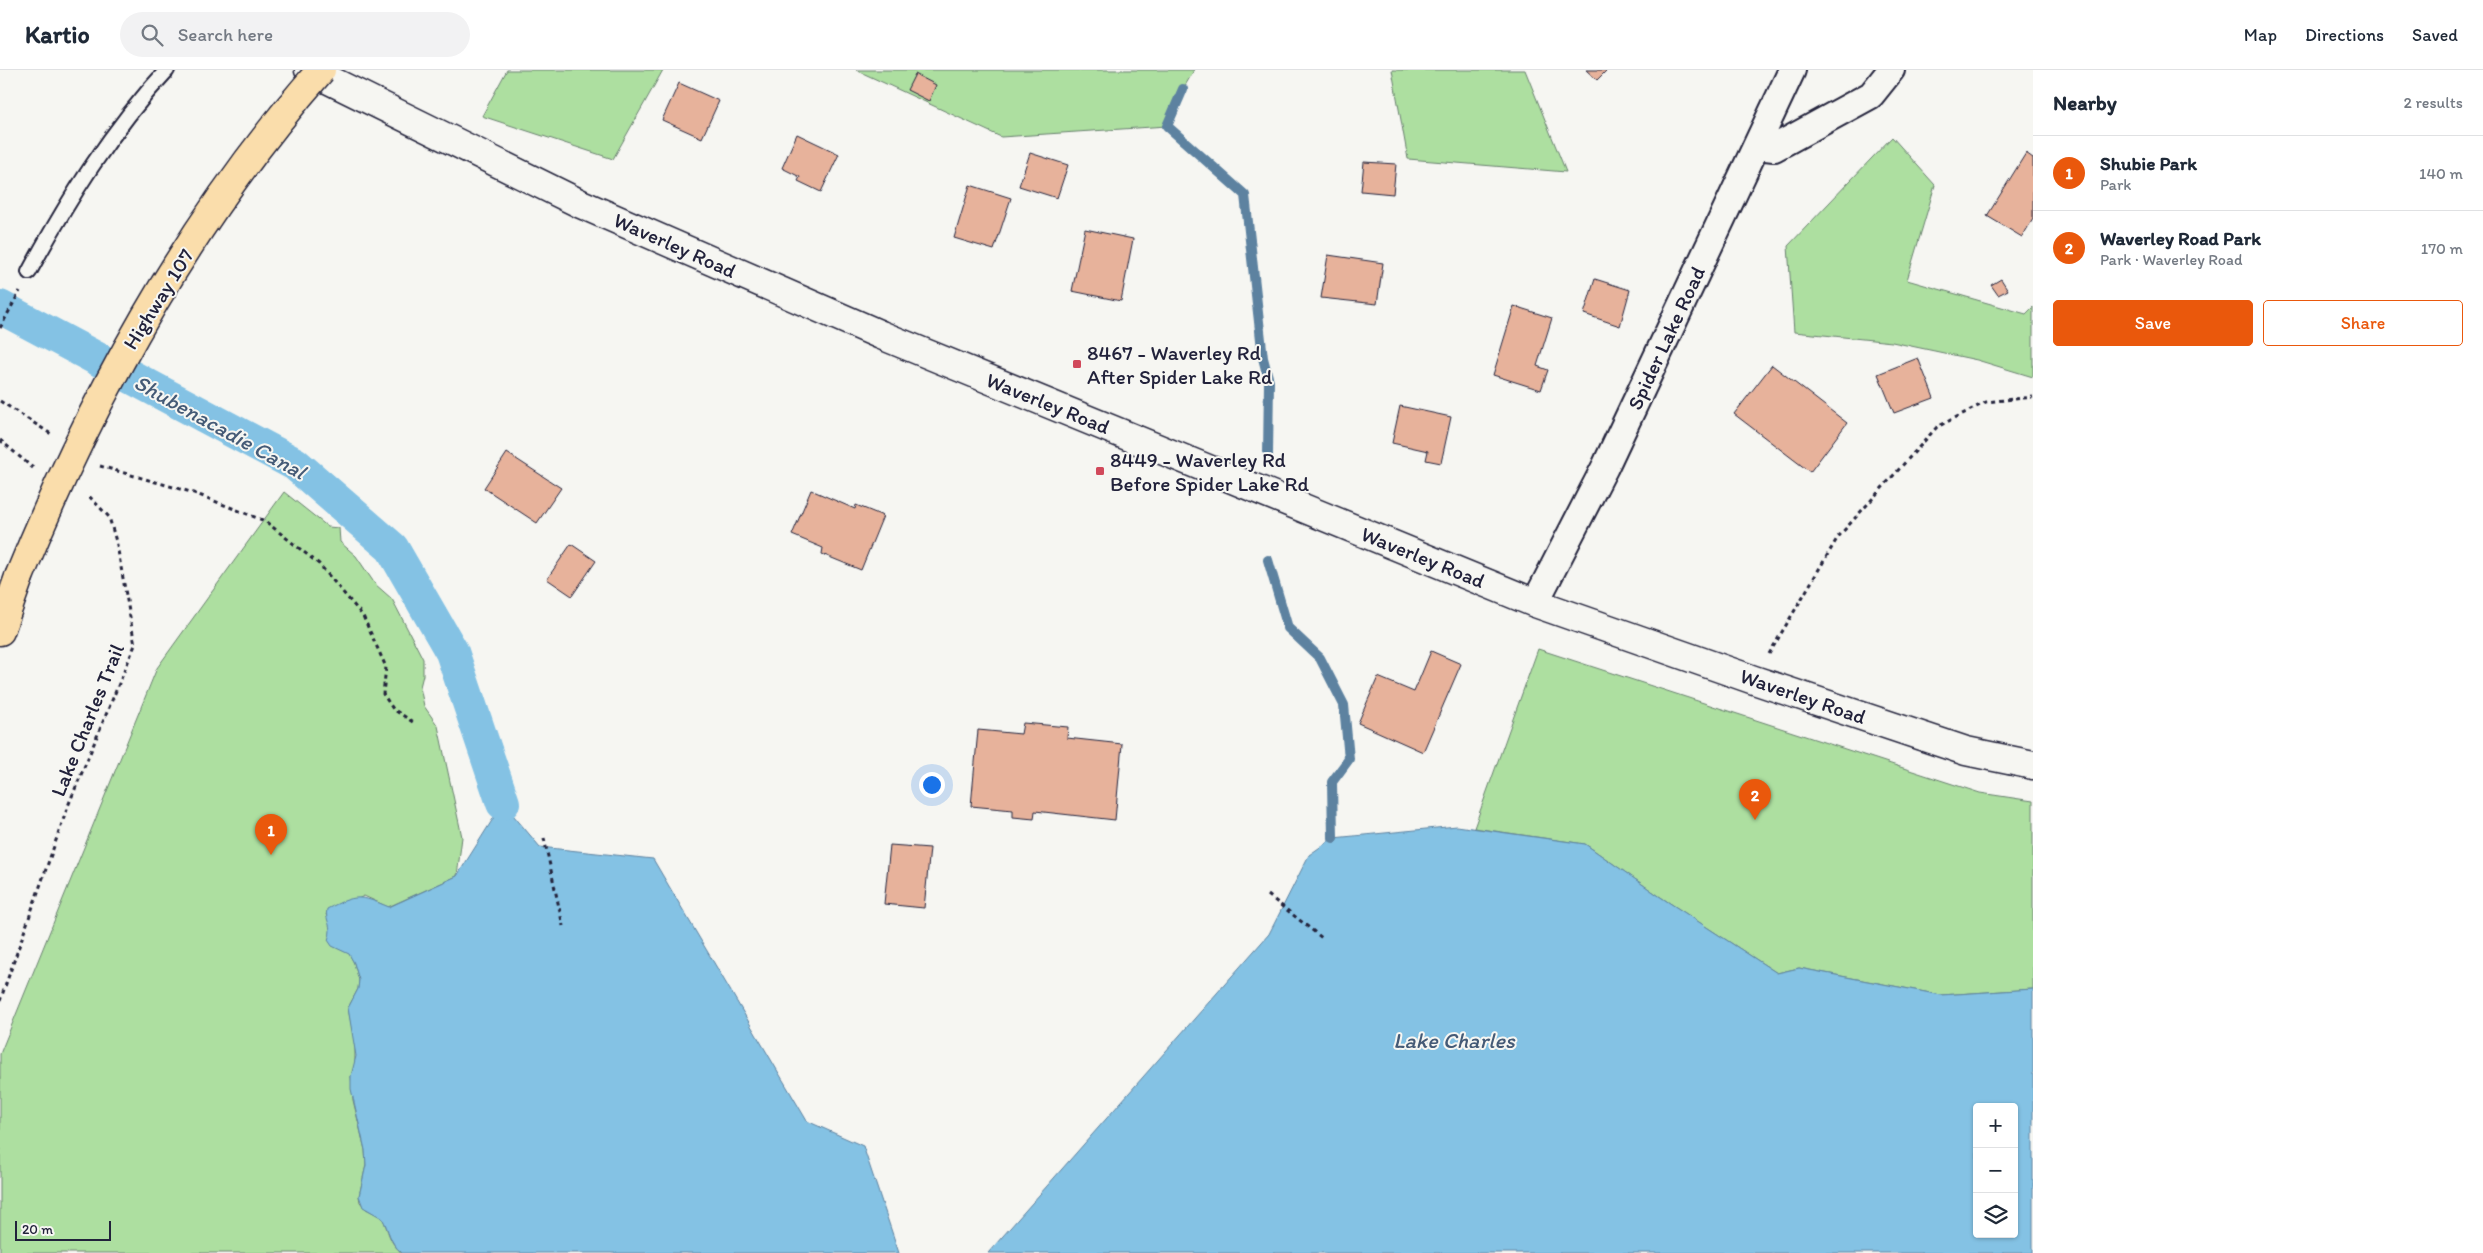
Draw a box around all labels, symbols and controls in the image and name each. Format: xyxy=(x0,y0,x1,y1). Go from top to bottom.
search box xyxy=(120,12,470,57)
text: Kartio xyxy=(25,20,90,49)
icon: search xyxy=(138,21,166,49)
text: Search here xyxy=(178,23,273,46)
text: Map xyxy=(2244,24,2277,46)
text: Directions xyxy=(2305,24,2384,46)
text: Saved xyxy=(2412,24,2458,46)
text: Nearby xyxy=(2053,90,2117,115)
text: 2 results xyxy=(2403,93,2463,112)
text: Shubie Park xyxy=(2100,152,2197,175)
text: 1 xyxy=(2065,164,2073,183)
text: 140 m xyxy=(2419,164,2463,183)
text: Park xyxy=(2100,175,2131,194)
street label: Waverley Road xyxy=(610,207,740,283)
text: Waverley Road Park xyxy=(2100,227,2261,250)
text: 2 xyxy=(2065,239,2073,258)
text: 170 m xyxy=(2421,239,2463,258)
street label: Highway 107 xyxy=(117,244,199,354)
text: Park · Waverley Road xyxy=(2100,250,2242,269)
street label: Spider Lake Road xyxy=(1622,262,1710,414)
button: Save xyxy=(2053,300,2253,346)
button: Share xyxy=(2263,300,2463,346)
place label: 8467 - Waverley Rd After Spider Lake Rd xyxy=(1087,340,1273,389)
marker: 8467 - Waverley Rd After Spider Lake Rd xyxy=(1071,358,1083,370)
street label: Waverley Road xyxy=(983,367,1113,439)
water label: Shubenacadie Canal xyxy=(129,369,312,486)
place label: 8449 - Waverley Rd Before Spider Lake Rd xyxy=(1110,447,1310,496)
marker: 8449 - Waverley Rd Before Spider Lake Rd xyxy=(1094,465,1106,477)
street label: Waverley Road xyxy=(1358,521,1488,593)
street label: Lake Charles Trail xyxy=(45,640,129,800)
street label: Waverley Road xyxy=(1737,663,1869,729)
your location xyxy=(919,772,945,798)
pin: 2 xyxy=(1739,779,1771,820)
pin: 1 xyxy=(255,814,287,855)
water label: Lake Charles xyxy=(1393,1027,1516,1054)
map controls xyxy=(1973,1103,2018,1238)
button: + xyxy=(1973,1103,2018,1148)
button: − xyxy=(1973,1148,2018,1193)
button: layers xyxy=(1973,1193,2018,1238)
scale bar xyxy=(15,1218,111,1241)
text: 20 m xyxy=(22,1221,53,1238)

